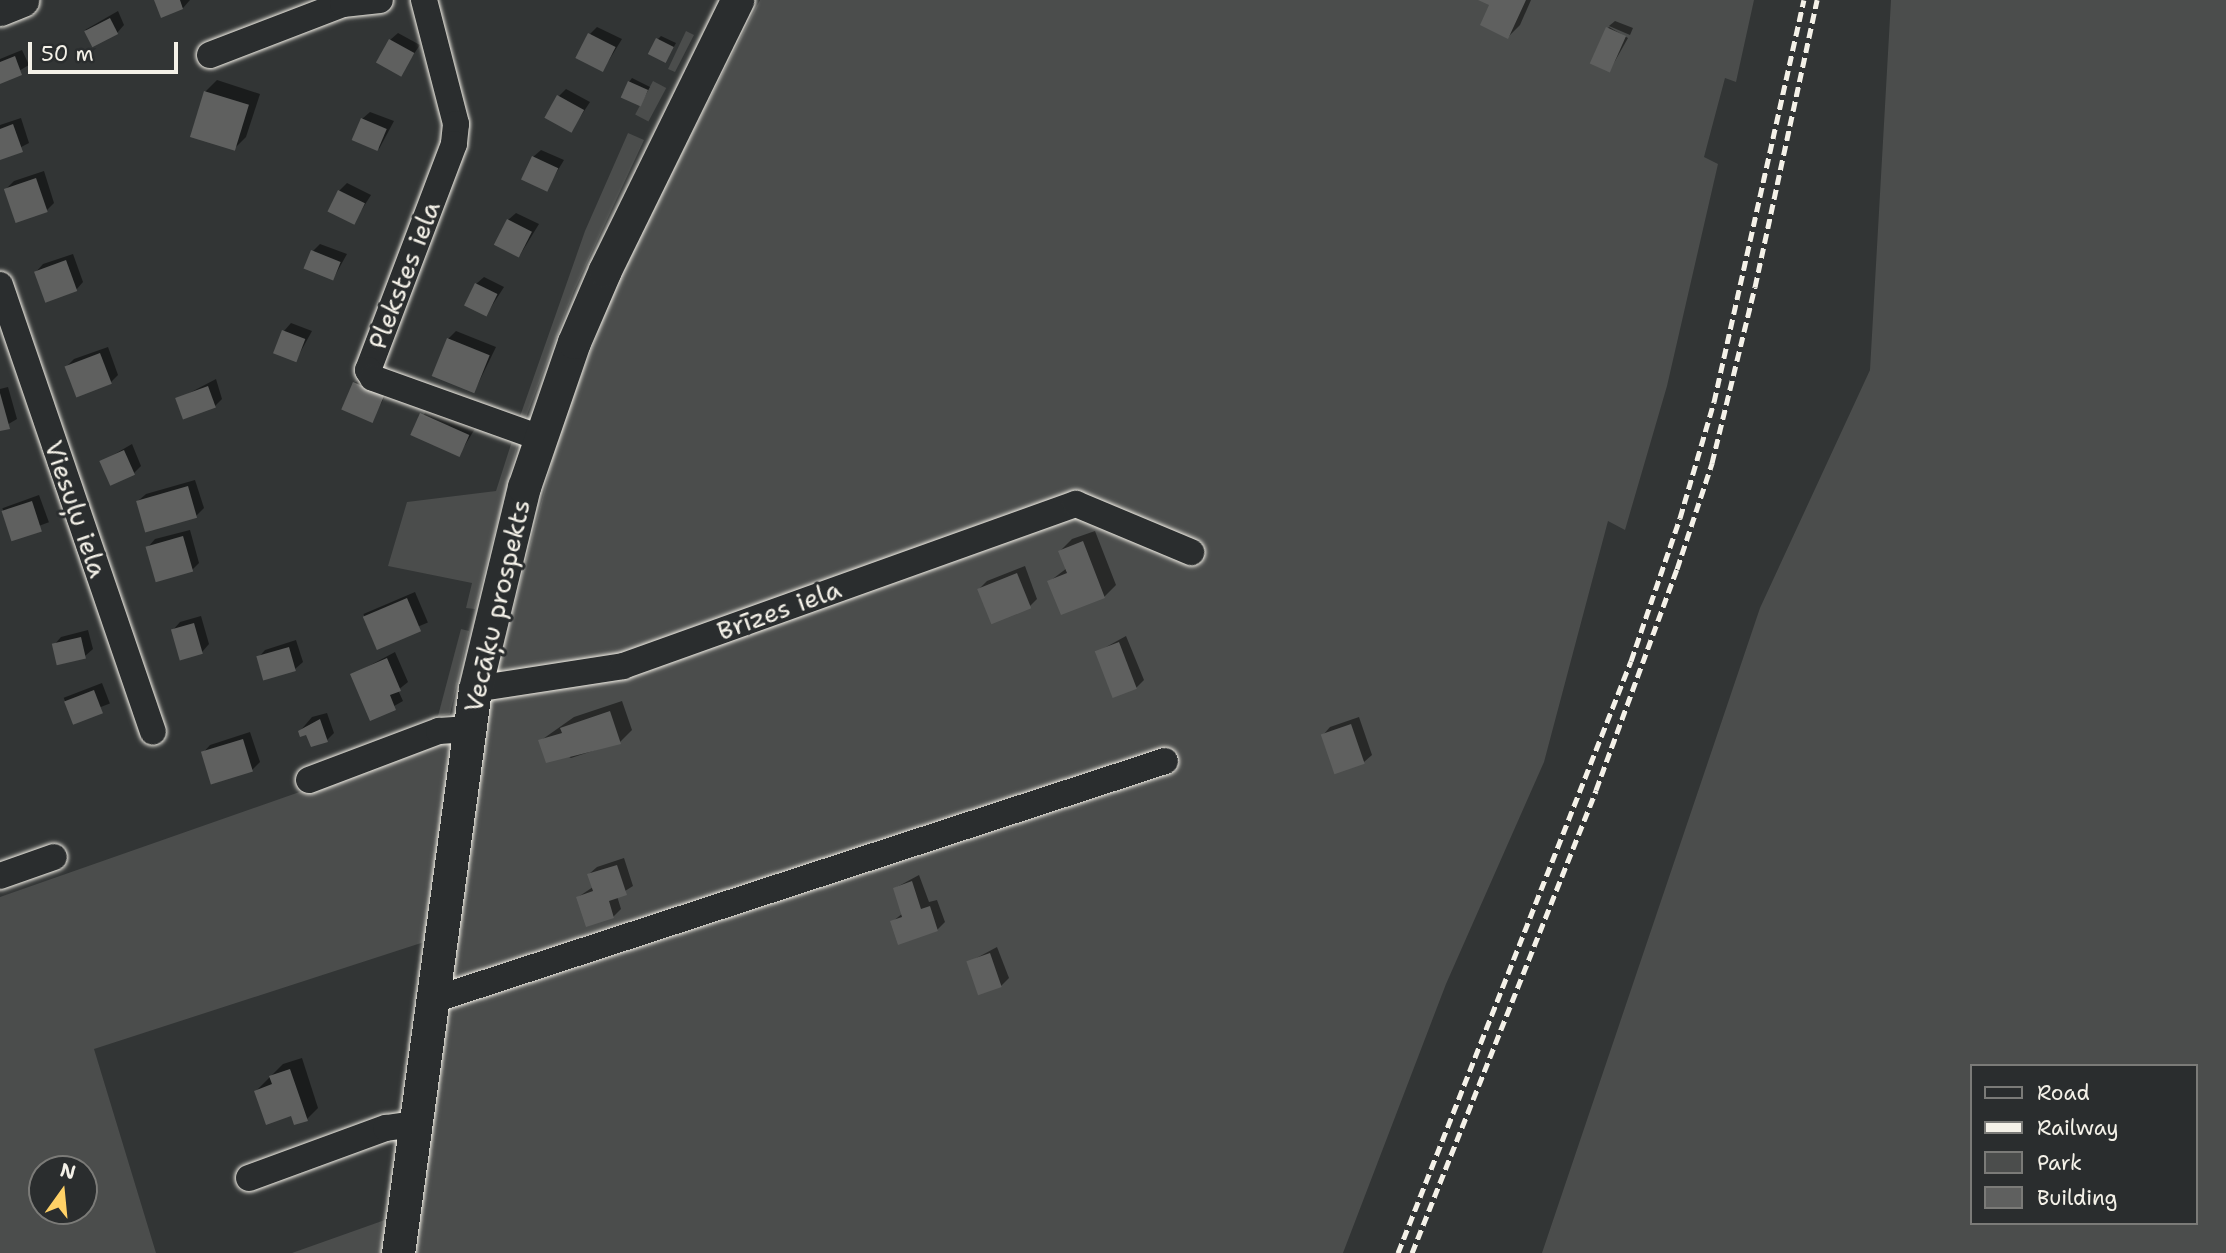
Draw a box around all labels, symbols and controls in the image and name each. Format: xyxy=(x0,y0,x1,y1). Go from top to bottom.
scale bar xyxy=(32,28,182,72)
text: 50 m xyxy=(41,40,94,68)
street label: Plekstes iela xyxy=(361,196,447,354)
street label: Viesuļu iela xyxy=(38,436,114,582)
street label: Vecāķu prospekts xyxy=(457,497,537,715)
street label: Brīzes iela xyxy=(713,573,845,647)
legend xyxy=(1970,1064,2198,1225)
text: Road xyxy=(2037,1079,2090,1107)
text: Railway xyxy=(2037,1114,2119,1142)
text: Park xyxy=(2037,1149,2082,1177)
north arrow xyxy=(28,1155,98,1225)
text: N xyxy=(58,1157,79,1185)
text: Building xyxy=(2037,1184,2117,1212)

